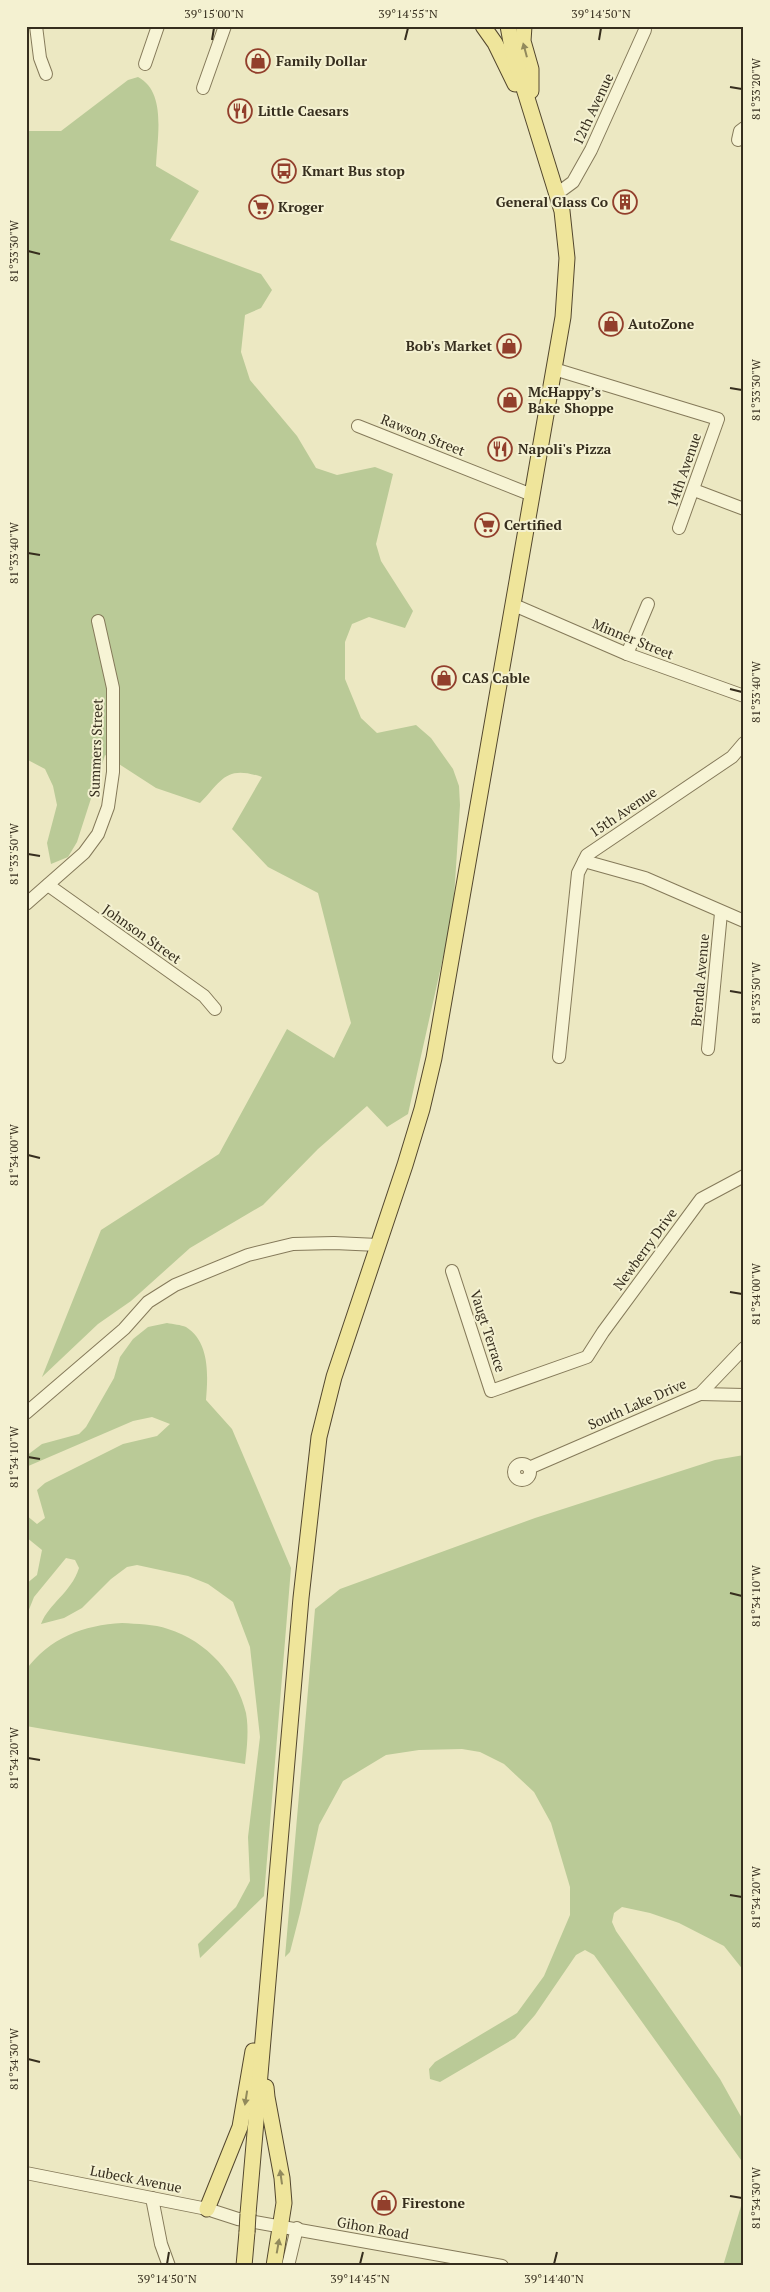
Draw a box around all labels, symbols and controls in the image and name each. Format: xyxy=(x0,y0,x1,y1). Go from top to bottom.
text: 39°15'00"N xyxy=(184,6,244,21)
text: 39°14'55"N xyxy=(378,6,438,21)
text: 39°14'50"N xyxy=(571,6,631,21)
one-way arrow xyxy=(521,42,529,57)
shop icon: Family Dollar xyxy=(245,48,271,74)
place label: Family Dollar xyxy=(276,51,367,70)
text: 81°33'20"W xyxy=(748,57,763,120)
street label: 12th Avenue xyxy=(568,70,617,148)
restaurant icon: Little Caesars xyxy=(227,98,253,124)
place label: Little Caesars xyxy=(258,101,349,120)
bus stop icon: Kmart Bus stop xyxy=(271,158,297,184)
place label: Kmart Bus stop xyxy=(302,161,405,180)
building icon: General Glass Co xyxy=(612,189,638,215)
place label: General Glass Co xyxy=(496,192,608,211)
supermarket icon: Kroger xyxy=(248,194,274,220)
place label: Kroger xyxy=(278,197,324,216)
text: 81°33'30"W xyxy=(6,219,21,282)
shop icon: AutoZone xyxy=(598,311,624,337)
place label: AutoZone xyxy=(628,314,695,333)
shop icon: Bob's Market xyxy=(496,333,522,359)
place label: Bob's Market xyxy=(406,336,492,355)
text: 81°33'30"W xyxy=(748,358,763,421)
place label: McHappy’s Bake Shoppe xyxy=(528,382,614,417)
shop icon: McHappy’s Bake Shoppe xyxy=(497,387,523,413)
street label: Rawson Street xyxy=(378,409,469,460)
street label: 14th Avenue xyxy=(662,430,705,509)
restaurant icon: Napoli's Pizza xyxy=(487,436,513,462)
place label: Napoli's Pizza xyxy=(518,439,612,458)
supermarket icon: Certified xyxy=(474,512,500,538)
place label: Certified xyxy=(504,515,562,534)
text: 81°33'40"W xyxy=(6,521,21,584)
street label: Minner Street xyxy=(590,614,677,664)
text: 81°33'40"W xyxy=(748,660,763,723)
shop icon: CAS Cable xyxy=(431,665,457,691)
place label: CAS Cable xyxy=(462,668,530,687)
street label: Summers Street xyxy=(84,697,107,798)
street label: 15th Avenue xyxy=(585,782,660,841)
text: 81°33'50"W xyxy=(6,822,21,885)
street label: Johnson Street xyxy=(99,899,186,968)
street label: Brenda Avenue xyxy=(686,933,713,1027)
text: 81°33'50"W xyxy=(748,961,763,1024)
text: 81°34'00"W xyxy=(6,1123,21,1186)
street label: Newberry Drive xyxy=(608,1204,681,1294)
text: 81°34'00"W xyxy=(748,1262,763,1325)
street label: Vaugt Terrace xyxy=(466,1287,511,1374)
street label: South Lake Drive xyxy=(585,1373,689,1434)
text: 81°34'10"W xyxy=(6,1425,21,1488)
text: 81°34'10"W xyxy=(748,1564,763,1627)
text: 81°34'20"W xyxy=(6,1726,21,1789)
text: 81°34'20"W xyxy=(748,1865,763,1928)
text: 81°34'30"W xyxy=(6,2027,21,2090)
one-way arrow xyxy=(241,2090,249,2106)
street label: Lubeck Avenue xyxy=(89,2160,184,2197)
text: 81°34'30"W xyxy=(748,2166,763,2229)
one-way arrow xyxy=(277,2169,285,2185)
shop icon: Firestone xyxy=(371,2190,397,2216)
place label: Firestone xyxy=(402,2193,465,2212)
street label: Gihon Road xyxy=(336,2212,411,2243)
one-way arrow xyxy=(274,2238,282,2253)
text: 39°14'50"N xyxy=(137,2271,197,2286)
text: 39°14'45"N xyxy=(330,2271,390,2286)
text: 39°14'40"N xyxy=(524,2271,584,2286)

